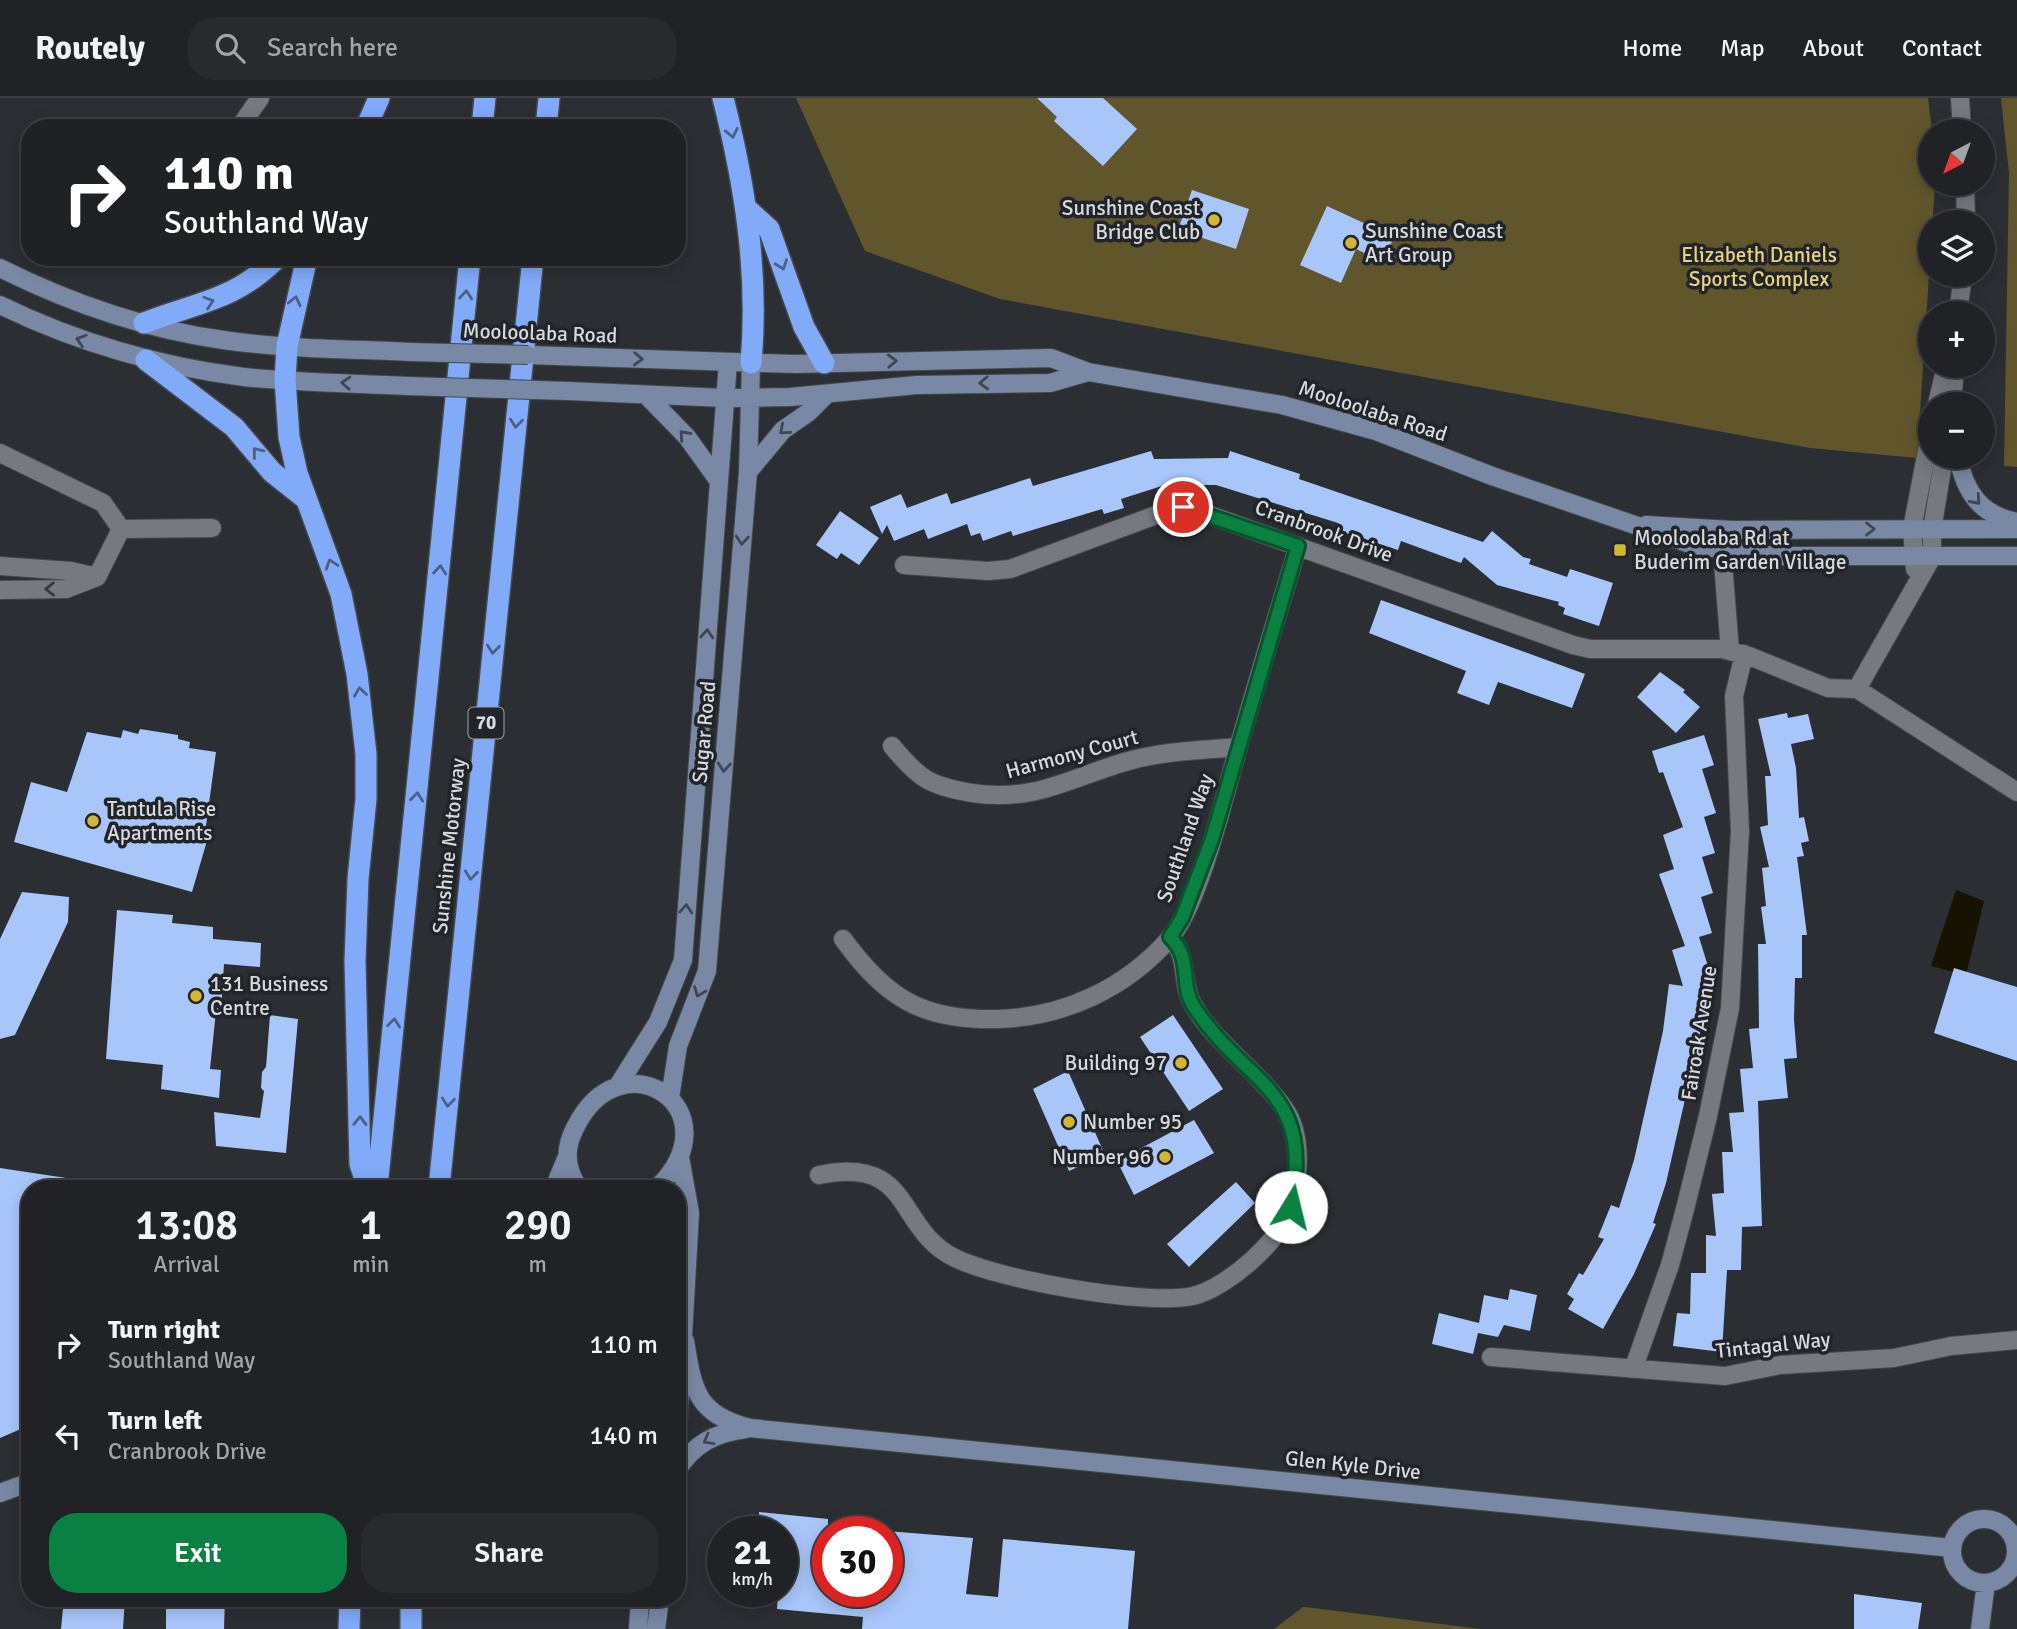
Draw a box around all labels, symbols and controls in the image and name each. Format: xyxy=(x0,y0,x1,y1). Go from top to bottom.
search box xyxy=(187,17,677,80)
text: Routely xyxy=(35,28,145,69)
icon: search xyxy=(211,29,249,67)
text: Search here xyxy=(267,32,398,64)
text: Home xyxy=(1622,33,1682,63)
text: Map xyxy=(1720,33,1765,63)
text: About xyxy=(1803,33,1864,63)
text: Contact xyxy=(1902,33,1982,63)
north arrow xyxy=(1918,119,1995,196)
map controls xyxy=(1918,119,1995,469)
one-way arrow xyxy=(723,127,738,139)
text: 110 m xyxy=(164,143,294,203)
icon: right xyxy=(49,147,140,238)
place label: Sunshine Coast Bridge Club xyxy=(1062,195,1200,245)
text: Southland Way xyxy=(164,203,368,242)
button: layers xyxy=(1918,210,1995,287)
marker: Sunshine Coast Bridge Club xyxy=(1206,212,1222,228)
place label: Sunshine Coast Art Group xyxy=(1365,218,1503,268)
marker: Sunshine Coast Art Group xyxy=(1343,235,1359,251)
park label: Elizabeth Daniels Sports Complex xyxy=(1681,242,1837,292)
one-way arrow xyxy=(773,258,787,270)
one-way arrow xyxy=(458,289,473,300)
one-way arrow xyxy=(287,295,302,307)
one-way arrow xyxy=(202,296,214,310)
button: + xyxy=(1918,301,1995,378)
street label: Mooloolaba Road xyxy=(462,317,618,349)
one-way arrow xyxy=(76,334,88,348)
one-way arrow xyxy=(633,352,644,367)
one-way arrow xyxy=(887,353,898,368)
one-way arrow xyxy=(341,375,352,390)
street label: Mooloolaba Road xyxy=(1295,375,1451,447)
one-way arrow xyxy=(978,376,989,391)
button: − xyxy=(1918,392,1995,469)
one-way arrow xyxy=(509,417,524,428)
one-way arrow xyxy=(780,422,793,434)
one-way arrow xyxy=(680,430,693,443)
one-way arrow xyxy=(253,448,265,461)
pin xyxy=(1153,477,1213,537)
icon: arrive xyxy=(1164,488,1202,526)
one-way arrow xyxy=(1968,492,1980,505)
street label: Cranbrook Drive xyxy=(1252,494,1396,568)
one-way arrow xyxy=(1866,521,1876,537)
place label: Mooloolaba Rd at Buderim Garden Village xyxy=(1634,525,1846,575)
one-way arrow xyxy=(735,535,750,546)
marker: Mooloolaba Rd at Buderim Garden Village xyxy=(1612,542,1628,558)
one-way arrow xyxy=(325,558,340,570)
one-way arrow xyxy=(432,564,447,575)
one-way arrow xyxy=(44,581,54,597)
one-way arrow xyxy=(699,628,714,639)
one-way arrow xyxy=(486,643,501,655)
street label: Sugar Road xyxy=(687,680,721,784)
one-way arrow xyxy=(353,686,368,697)
road number: 70 xyxy=(468,708,504,738)
street label: Harmony Court xyxy=(1003,724,1141,784)
street label: Sunshine Motorway xyxy=(427,757,471,935)
one-way arrow xyxy=(717,761,732,772)
street label: Southland Way xyxy=(1151,770,1219,906)
one-way arrow xyxy=(409,791,424,802)
place label: Tantula Rise Apartments xyxy=(107,796,216,846)
marker: Tantula Rise Apartments xyxy=(85,813,101,829)
one-way arrow xyxy=(463,870,478,881)
one-way arrow xyxy=(678,903,693,914)
street label: Fairoak Avenue xyxy=(1675,964,1723,1102)
place label: 131 Business Centre xyxy=(210,971,328,1021)
one-way arrow xyxy=(694,985,708,997)
marker: 131 Business Centre xyxy=(188,988,204,1004)
one-way arrow xyxy=(386,1017,401,1028)
place label: Building 97 xyxy=(1065,1050,1167,1076)
marker: Building 97 xyxy=(1173,1055,1189,1071)
one-way arrow xyxy=(441,1097,456,1108)
place label: Number 95 xyxy=(1083,1109,1182,1135)
marker: Number 95 xyxy=(1061,1114,1077,1130)
one-way arrow xyxy=(353,1116,368,1127)
place label: Number 96 xyxy=(1052,1144,1151,1170)
marker: Number 96 xyxy=(1157,1149,1173,1165)
position arrow xyxy=(1254,1170,1328,1244)
text: 13:08 xyxy=(135,1200,238,1251)
text: 1 xyxy=(359,1200,382,1251)
text: 290 xyxy=(504,1200,572,1251)
text: Arrival xyxy=(153,1250,220,1279)
text: min xyxy=(352,1250,389,1279)
text: m xyxy=(528,1250,547,1279)
text: Turn right xyxy=(108,1314,220,1346)
icon: right xyxy=(49,1326,87,1364)
street label: Tintagal Way xyxy=(1714,1326,1832,1364)
text: 110 m xyxy=(589,1329,658,1361)
text: Southland Way xyxy=(108,1346,255,1375)
text: Turn left xyxy=(108,1405,202,1437)
icon: left xyxy=(49,1417,87,1455)
text: 140 m xyxy=(589,1420,658,1452)
one-way arrow xyxy=(703,1432,715,1445)
text: Cranbrook Drive xyxy=(108,1437,267,1466)
street label: Glen Kyle Drive xyxy=(1284,1445,1422,1485)
button: Exit xyxy=(49,1513,347,1593)
button: Share xyxy=(361,1513,658,1593)
speed limit sign: 30 xyxy=(812,1516,903,1607)
text: 21 xyxy=(734,1531,771,1574)
text: km/h xyxy=(732,1568,773,1590)

